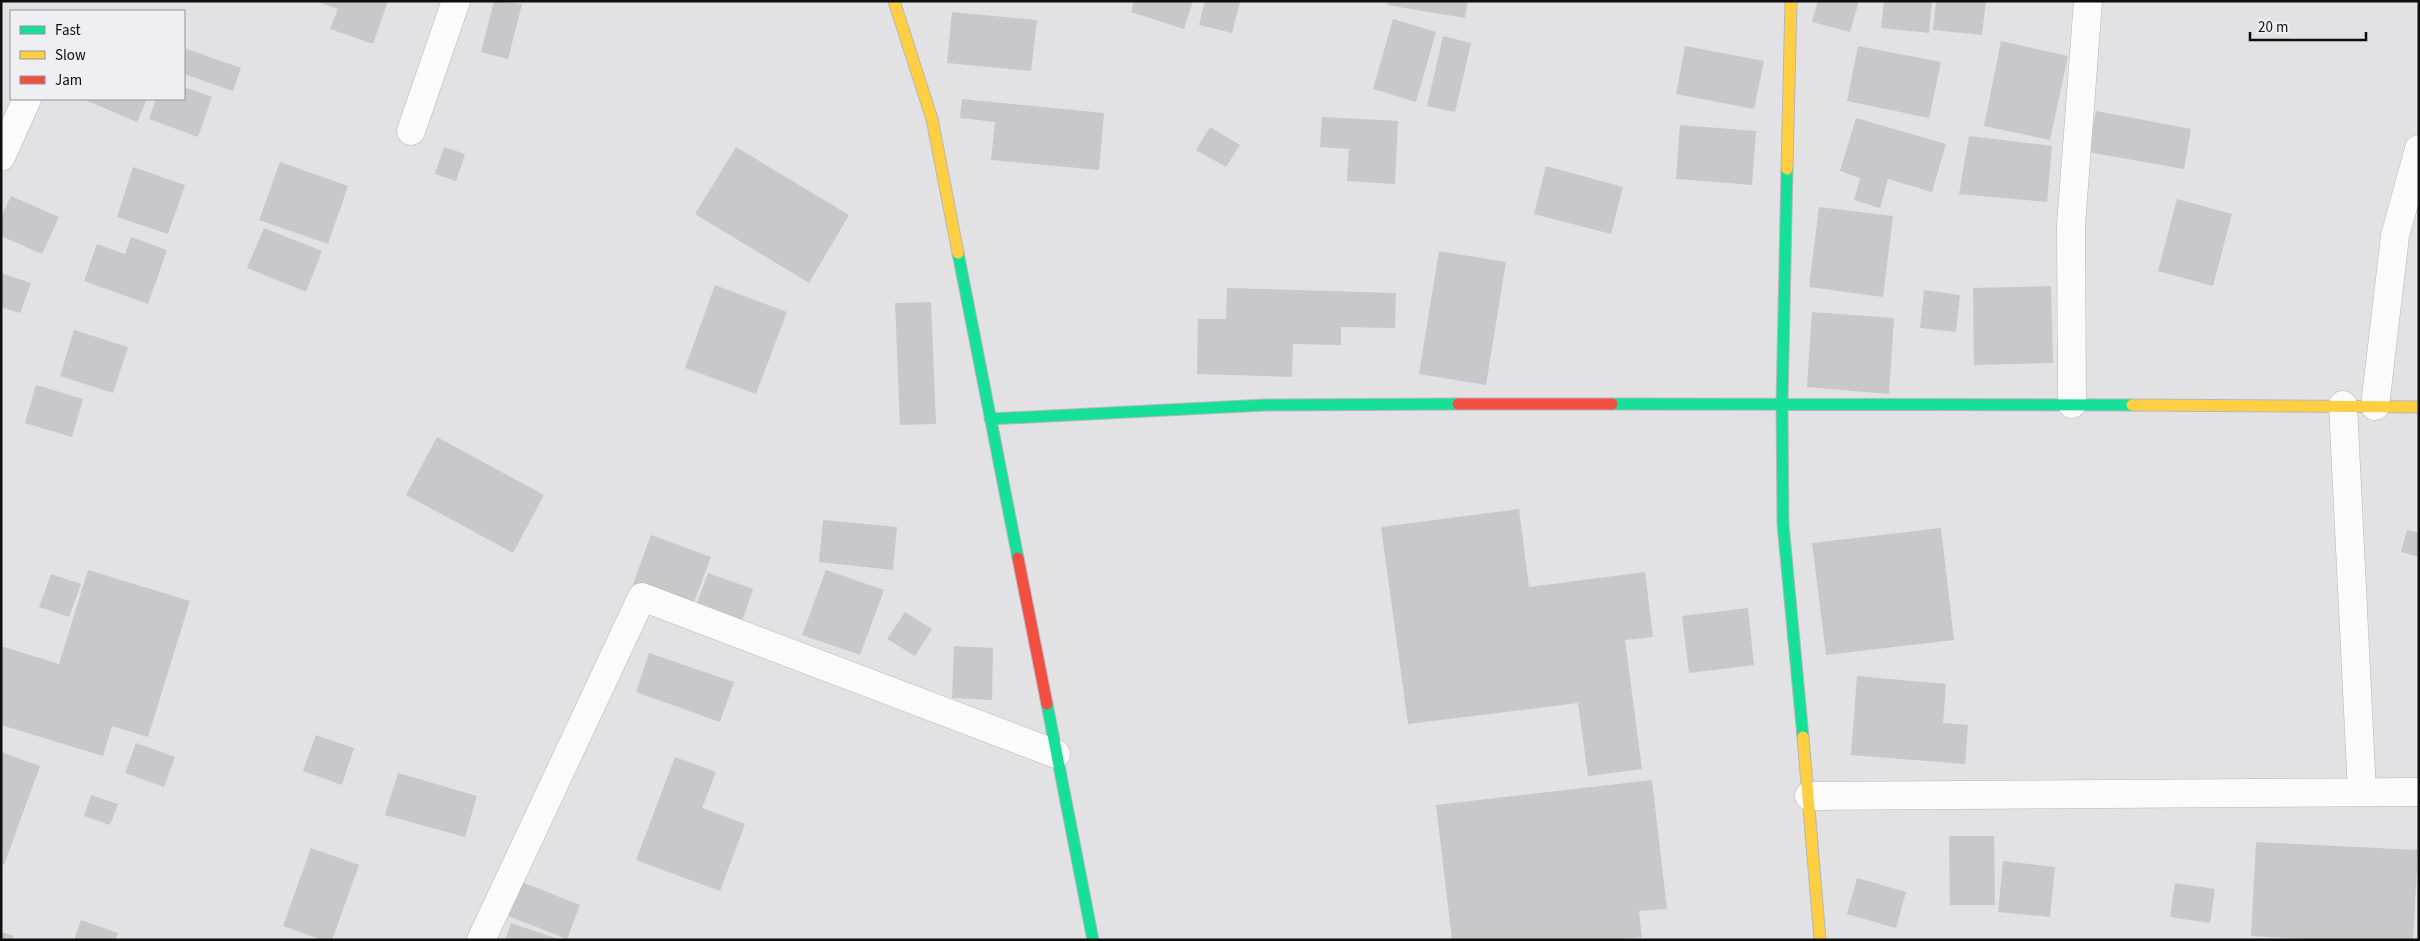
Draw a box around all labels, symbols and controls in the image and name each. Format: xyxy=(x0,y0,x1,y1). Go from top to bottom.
legend xyxy=(10,10,185,100)
scale bar xyxy=(2250,10,2366,42)
text: 20 m xyxy=(2258,17,2288,38)
text: Fast xyxy=(55,20,81,41)
text: Slow xyxy=(55,45,86,66)
text: Jam xyxy=(55,70,82,91)

